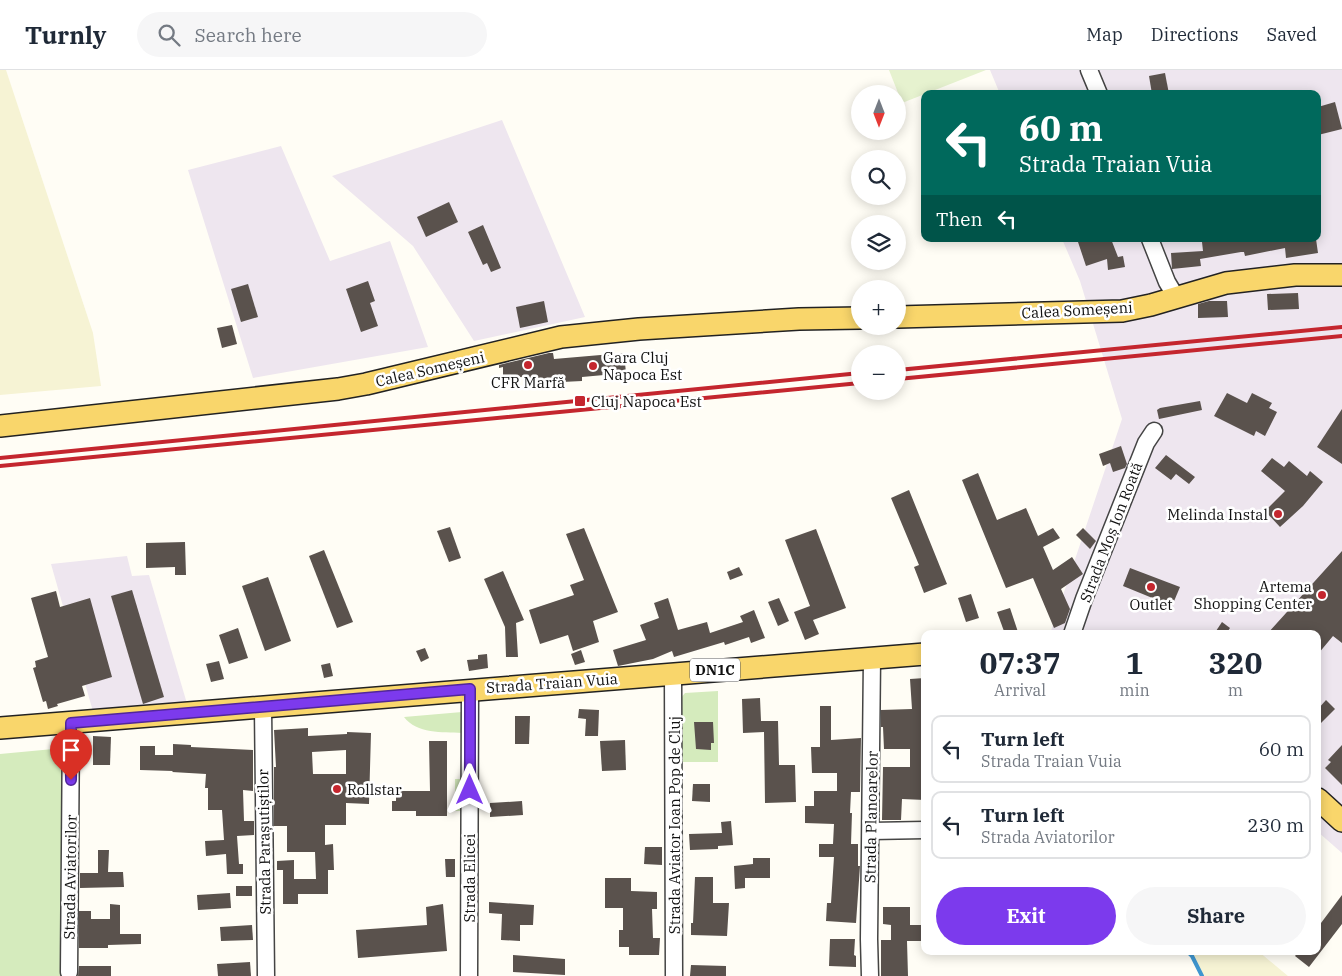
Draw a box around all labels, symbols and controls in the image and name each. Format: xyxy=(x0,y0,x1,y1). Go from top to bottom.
search box xyxy=(137,12,487,57)
text: Turnly xyxy=(25,19,107,51)
icon: search xyxy=(155,21,183,49)
text: Search here xyxy=(195,23,302,47)
text: Map xyxy=(1086,23,1123,46)
text: Directions xyxy=(1151,23,1239,46)
text: Saved xyxy=(1267,23,1317,46)
north arrow xyxy=(851,85,906,140)
map controls xyxy=(851,85,906,400)
text: 60 m xyxy=(1019,105,1103,151)
icon: left xyxy=(936,110,1001,175)
text: Strada Traian Vuia xyxy=(1019,149,1213,178)
button: search xyxy=(851,150,906,205)
icon: left xyxy=(993,205,1021,233)
text: Then xyxy=(936,207,983,231)
button: layers xyxy=(851,215,906,270)
button: + xyxy=(851,280,906,335)
street label: Calea Someșeni xyxy=(1021,298,1133,322)
button: − xyxy=(851,345,906,400)
street label: Calea Someșeni xyxy=(374,347,487,391)
place label: Gara Cluj Napoca Est xyxy=(603,348,682,384)
marker: CFR Marfă xyxy=(522,359,534,371)
marker: Gara Cluj Napoca Est xyxy=(587,360,599,372)
place label: CFR Marfă xyxy=(491,373,565,392)
place label: Cluj Napoca Est xyxy=(591,392,702,411)
marker: Cluj Napoca Est xyxy=(573,394,587,408)
street label: Strada Moș Ion Roată xyxy=(1075,459,1147,605)
place label: Melinda Instal xyxy=(1167,505,1268,524)
marker: Melinda Instal xyxy=(1272,508,1284,520)
place label: Artema Shopping Center xyxy=(1194,577,1312,613)
marker: Outlet xyxy=(1145,581,1157,593)
marker: Artema Shopping Center xyxy=(1316,589,1328,601)
place label: Outlet xyxy=(1129,595,1173,614)
text: 07:37 xyxy=(980,643,1061,682)
text: 1 xyxy=(1126,643,1144,682)
text: 320 xyxy=(1208,643,1262,682)
road number: DN1C xyxy=(690,658,740,682)
street label: Strada Traian Vuia xyxy=(486,669,618,697)
text: Arrival xyxy=(994,680,1046,700)
text: min xyxy=(1119,680,1150,700)
text: m xyxy=(1228,680,1243,700)
street label: Strada Aviator Ioan Pop de Cluj xyxy=(665,716,684,934)
text: Turn left xyxy=(981,727,1064,751)
pin xyxy=(50,729,92,780)
icon: left xyxy=(938,735,966,763)
icon: arrive xyxy=(57,736,85,764)
text: 60 m xyxy=(1259,737,1304,761)
street label: Strada Planoarelor xyxy=(860,750,882,883)
text: Strada Traian Vuia xyxy=(981,751,1122,771)
position arrow xyxy=(443,763,495,815)
street label: Strada Parașutiștilor xyxy=(253,769,275,915)
place label: Rollstar xyxy=(347,780,402,799)
marker: Rollstar xyxy=(331,783,343,795)
text: Turn left xyxy=(981,803,1064,827)
icon: left xyxy=(938,811,966,839)
text: 230 m xyxy=(1247,813,1304,837)
street label: Strada Aviatorilor xyxy=(59,814,81,940)
text: Strada Aviatorilor xyxy=(981,827,1115,847)
street label: Strada Elicei xyxy=(460,833,479,922)
button: Exit xyxy=(936,887,1116,945)
button: Share xyxy=(1126,887,1306,945)

